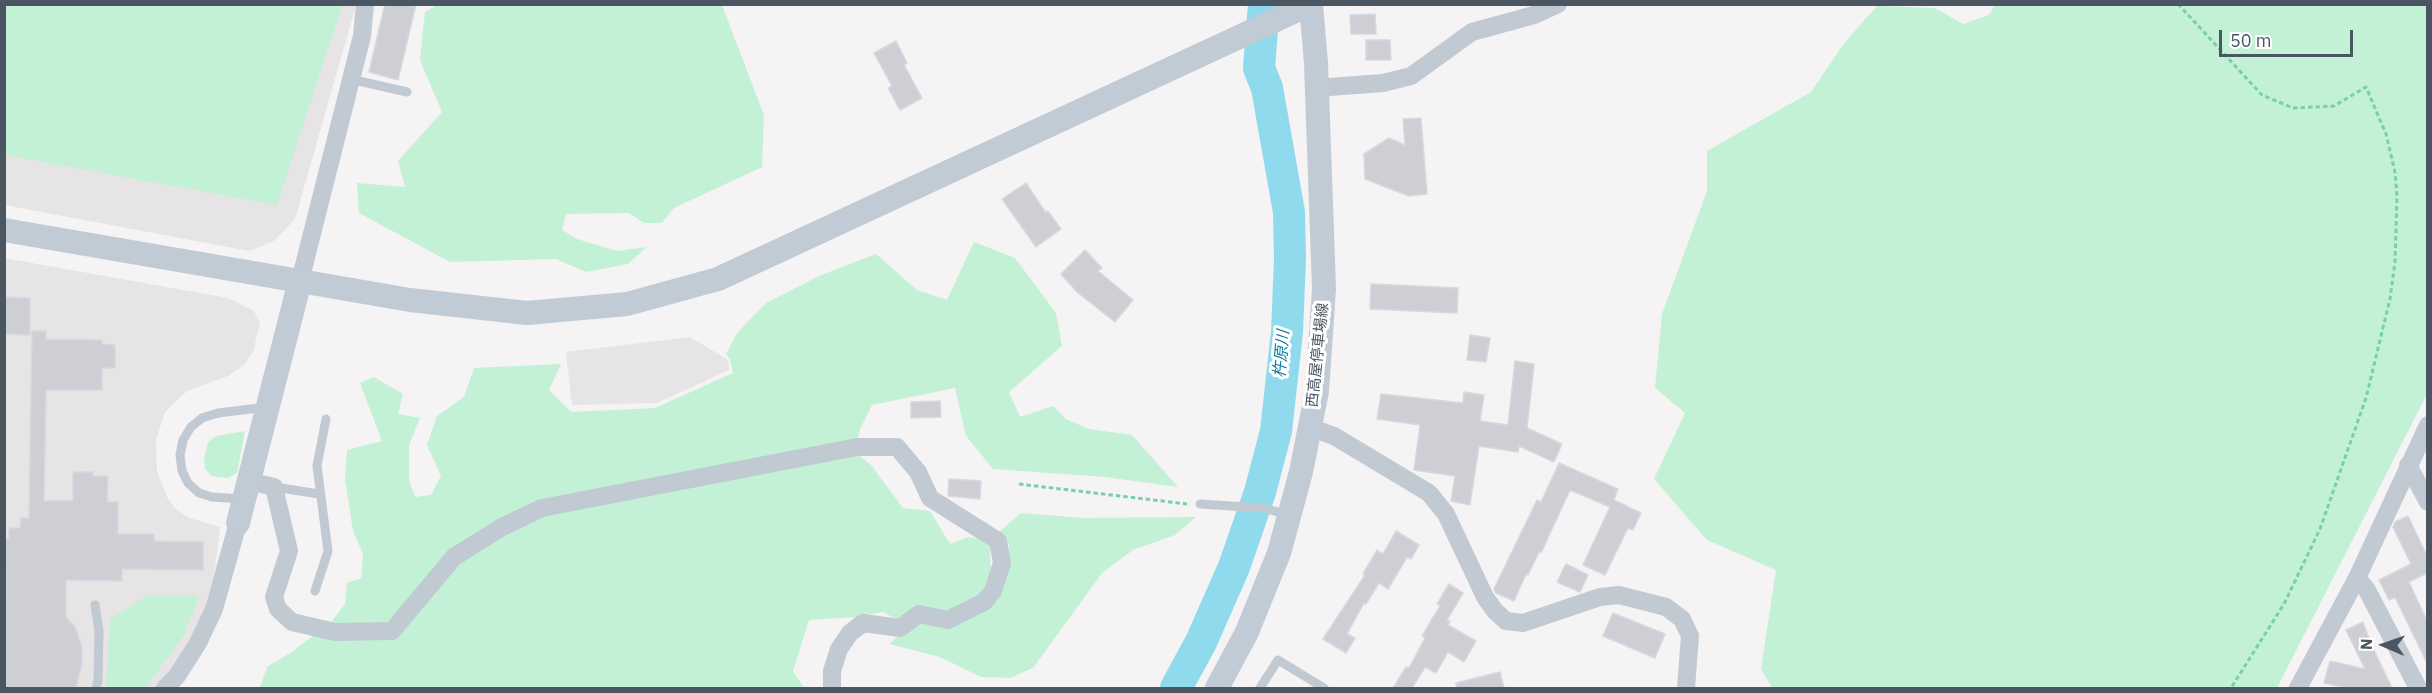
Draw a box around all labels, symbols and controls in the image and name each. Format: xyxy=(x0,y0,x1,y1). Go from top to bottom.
scale bar xyxy=(2222,18,2356,56)
text: 50 m xyxy=(2230,29,2272,52)
street label: 西高屋停車場線 xyxy=(1304,302,1332,408)
water label: 杵原川 xyxy=(1270,329,1294,379)
north arrow xyxy=(2354,615,2414,675)
text: N xyxy=(2356,638,2376,651)

